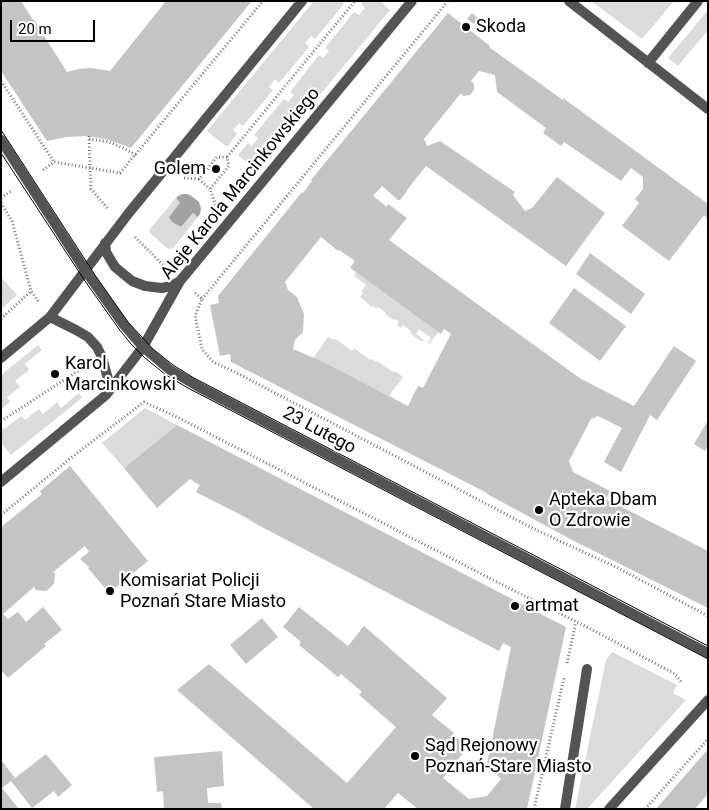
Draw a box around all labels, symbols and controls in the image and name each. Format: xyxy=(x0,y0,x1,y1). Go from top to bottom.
scale bar xyxy=(12,10,98,42)
place label: Skoda xyxy=(476,16,526,38)
text: 20 m xyxy=(18,20,52,38)
marker: Skoda xyxy=(460,21,472,33)
street label: Aleje Karola Marcinkowskiego xyxy=(157,84,325,284)
place label: Golem xyxy=(154,158,206,180)
marker: Golem xyxy=(210,163,222,175)
place label: Karol Marcinkowski xyxy=(65,353,176,396)
marker: Karol Marcinkowski xyxy=(49,368,61,380)
street label: 23 Lutego xyxy=(279,403,359,459)
place label: Apteka Dbam O Zdrowie xyxy=(549,489,657,532)
marker: Apteka Dbam O Zdrowie xyxy=(533,504,545,516)
place label: Komisariat Policji Poznań Stare Miasto xyxy=(120,570,286,612)
marker: Komisariat Policji Poznań Stare Miasto xyxy=(104,585,116,597)
place label: artmat xyxy=(525,595,579,617)
marker: artmat xyxy=(509,600,521,612)
place label: Sąd Rejonowy Poznań-Stare Miasto xyxy=(425,735,591,778)
marker: Sąd Rejonowy Poznań-Stare Miasto xyxy=(409,750,421,762)

